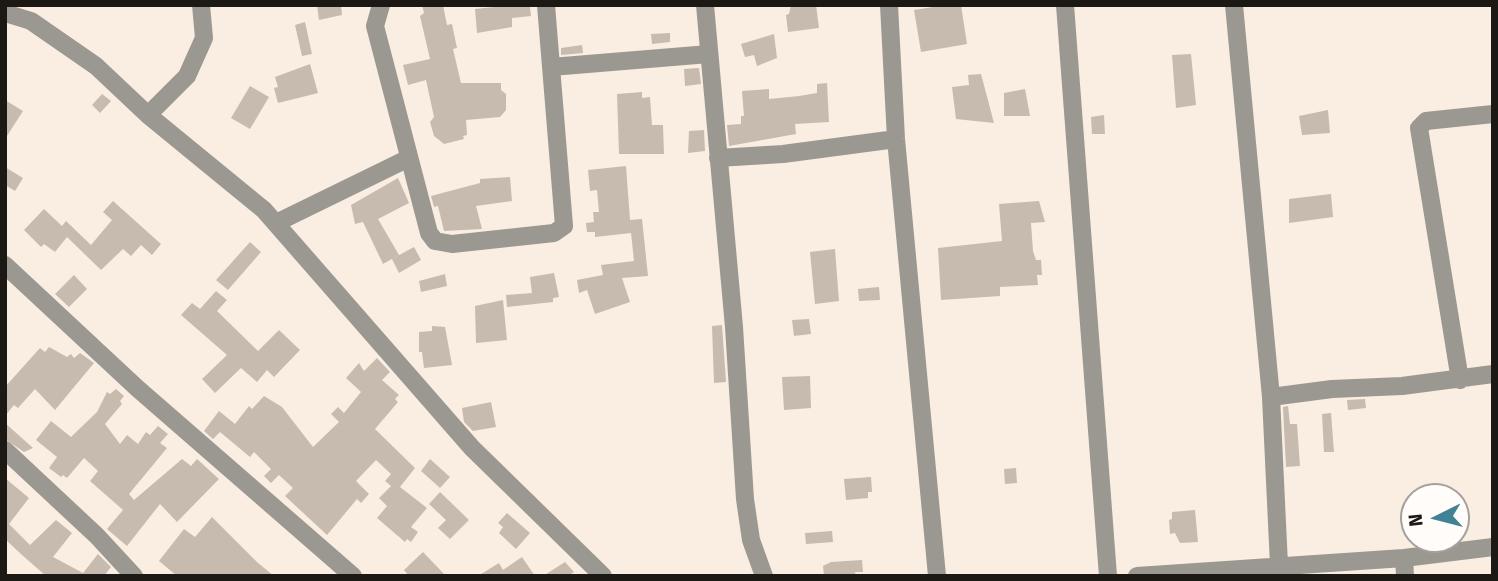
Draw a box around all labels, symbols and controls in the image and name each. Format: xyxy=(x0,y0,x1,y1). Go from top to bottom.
north arrow xyxy=(1400,483,1470,553)
text: N xyxy=(1404,513,1428,528)

